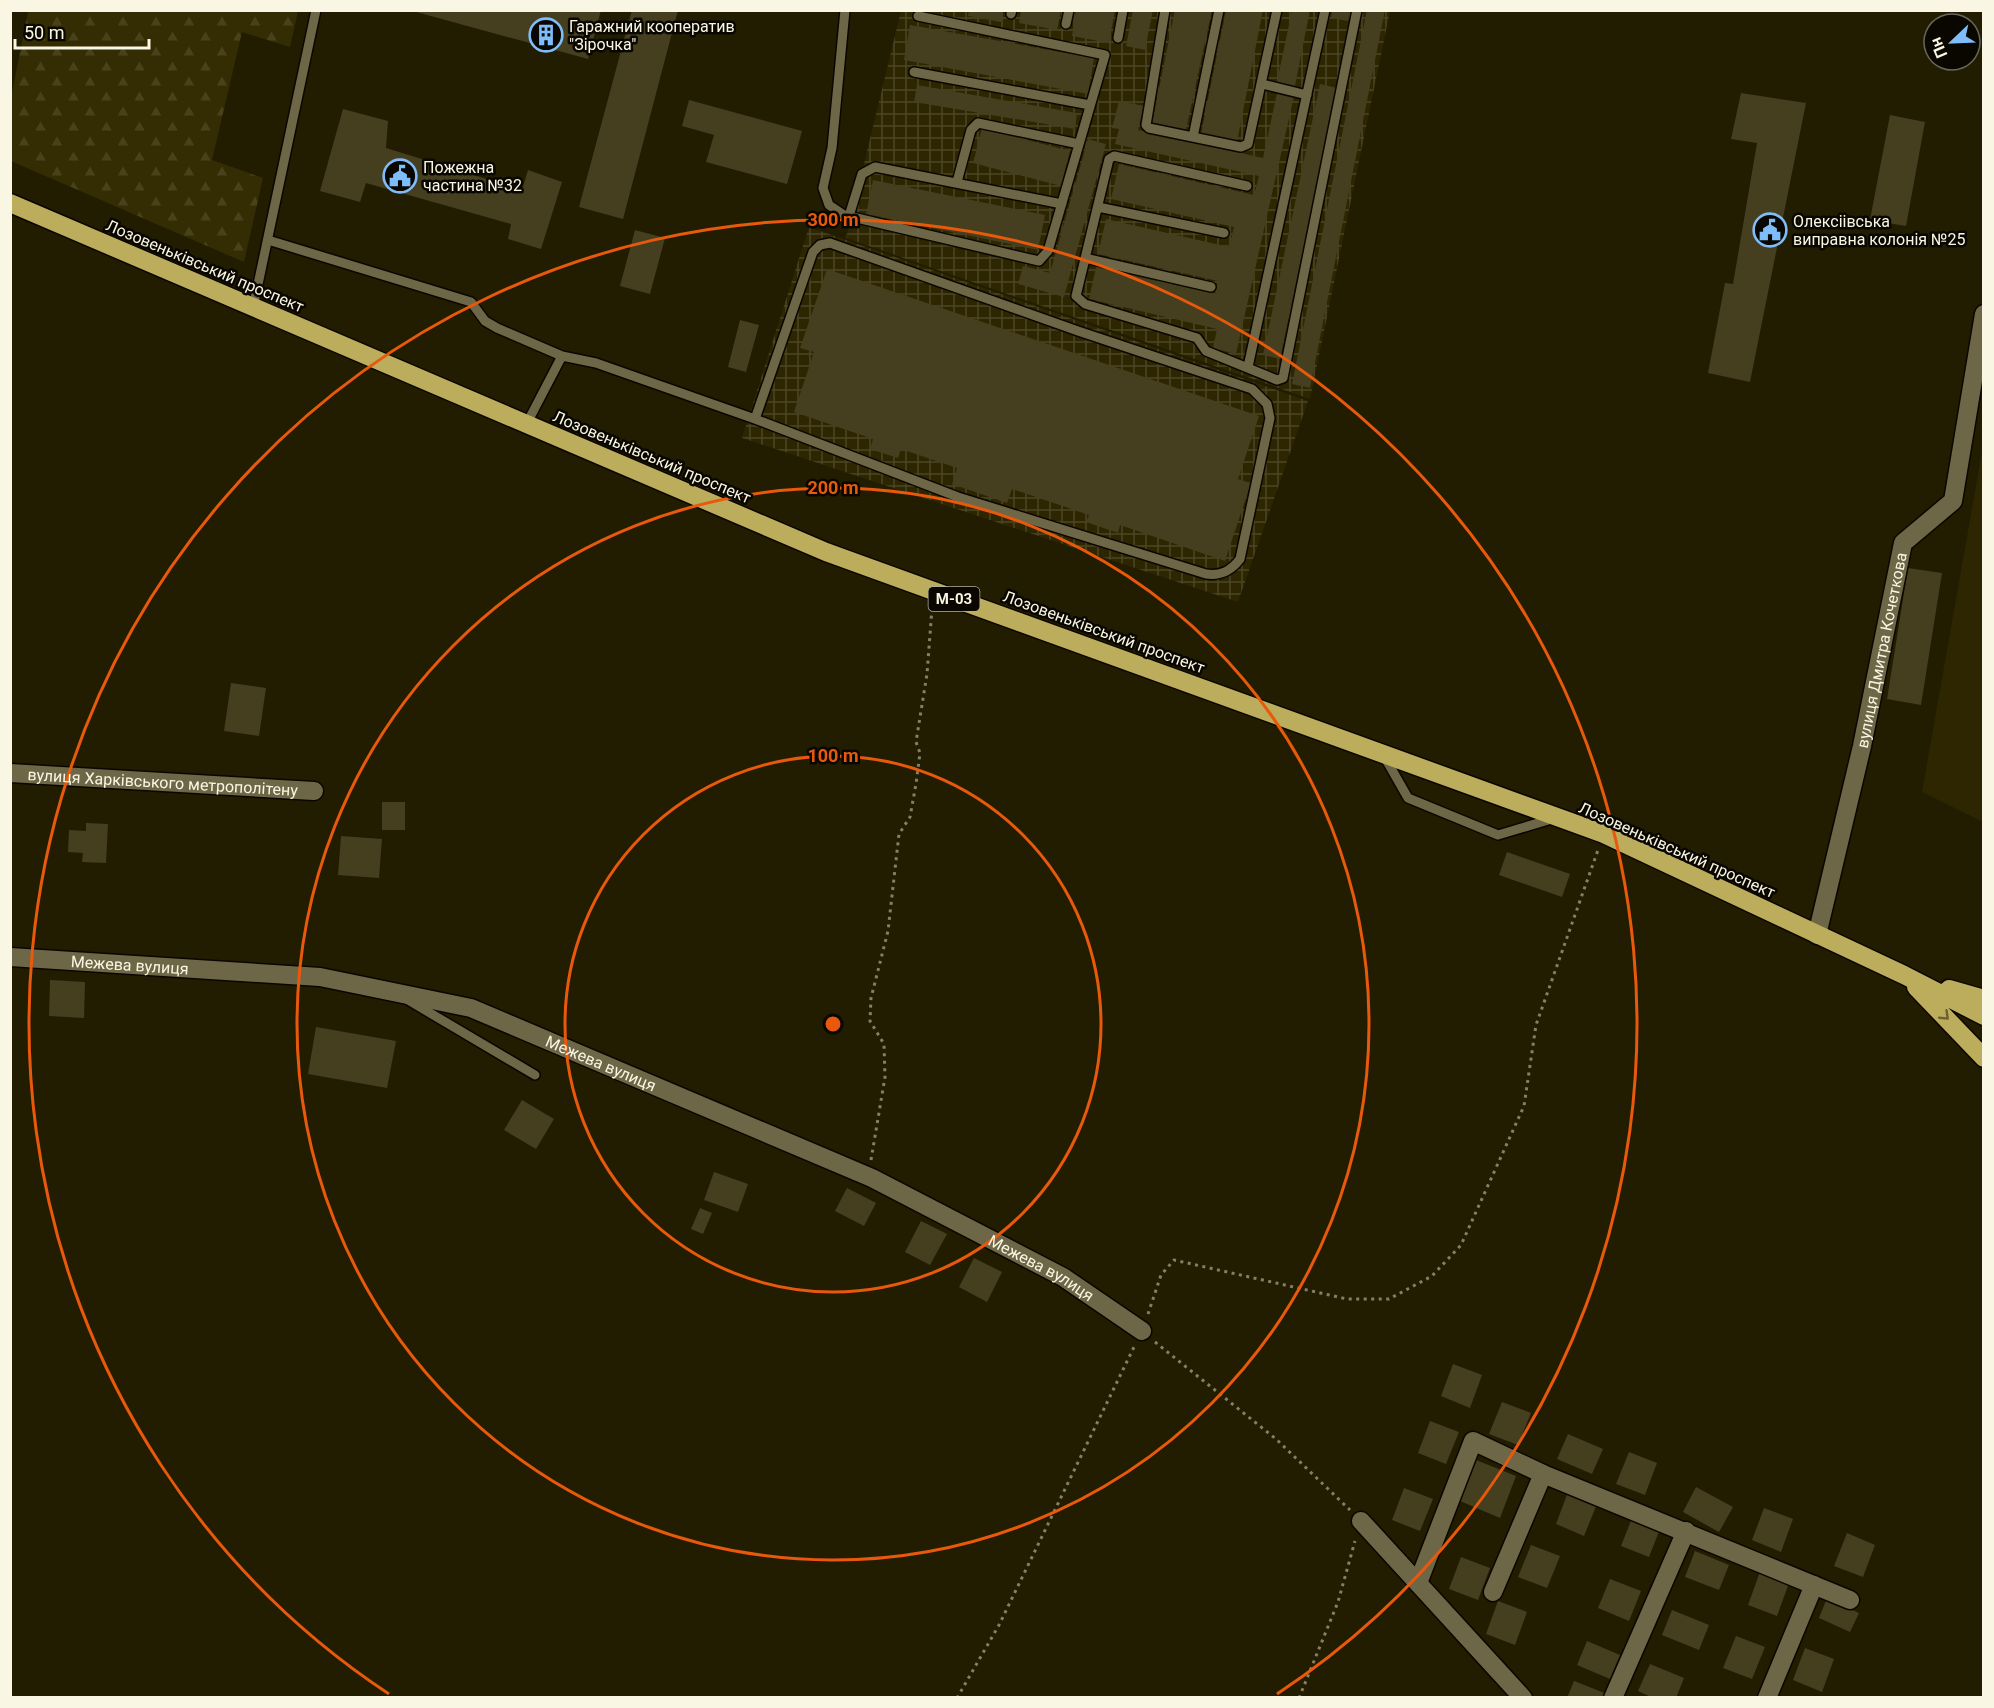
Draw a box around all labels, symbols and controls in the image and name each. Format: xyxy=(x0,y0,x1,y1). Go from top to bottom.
scale bar xyxy=(15,12,148,50)
north arrow xyxy=(1922,12,1982,72)
building icon: Гаражний кооператив "Зірочка" xyxy=(528,17,564,53)
place label: Гаражний кооператив "Зірочка" xyxy=(569,17,735,54)
text: 50 m xyxy=(24,22,64,43)
text: Пн xyxy=(1926,35,1951,61)
public building icon: Пожежна частина №32 xyxy=(382,158,418,194)
place label: Пожежна частина №32 xyxy=(423,158,522,195)
text: 300 m xyxy=(807,209,859,230)
public building icon: Олексіівська виправна колонія №25 xyxy=(1752,212,1788,248)
place label: Олексіівська виправна колонія №25 xyxy=(1793,212,1966,249)
street label: Лозовеньківський проспект xyxy=(103,216,307,316)
street label: Лозовеньківський проспект xyxy=(550,407,754,507)
text: 200 m xyxy=(807,477,859,498)
street label: вулиця Дмитра Кочеткова xyxy=(1852,551,1910,750)
road number: М-03 xyxy=(928,587,980,611)
street label: Лозовеньківський проспект xyxy=(1001,587,1208,677)
text: 100 m xyxy=(807,745,859,766)
street label: вулиця Харківського метрополітену xyxy=(27,765,299,800)
street label: Лозовеньківський проспект xyxy=(1576,798,1778,902)
street label: Межева вулиця xyxy=(70,951,189,978)
one-way arrow xyxy=(1938,1009,1948,1020)
centre of rings xyxy=(823,1014,843,1034)
street label: Межева вулиця xyxy=(543,1031,659,1095)
street label: Межева вулиця xyxy=(985,1231,1098,1305)

